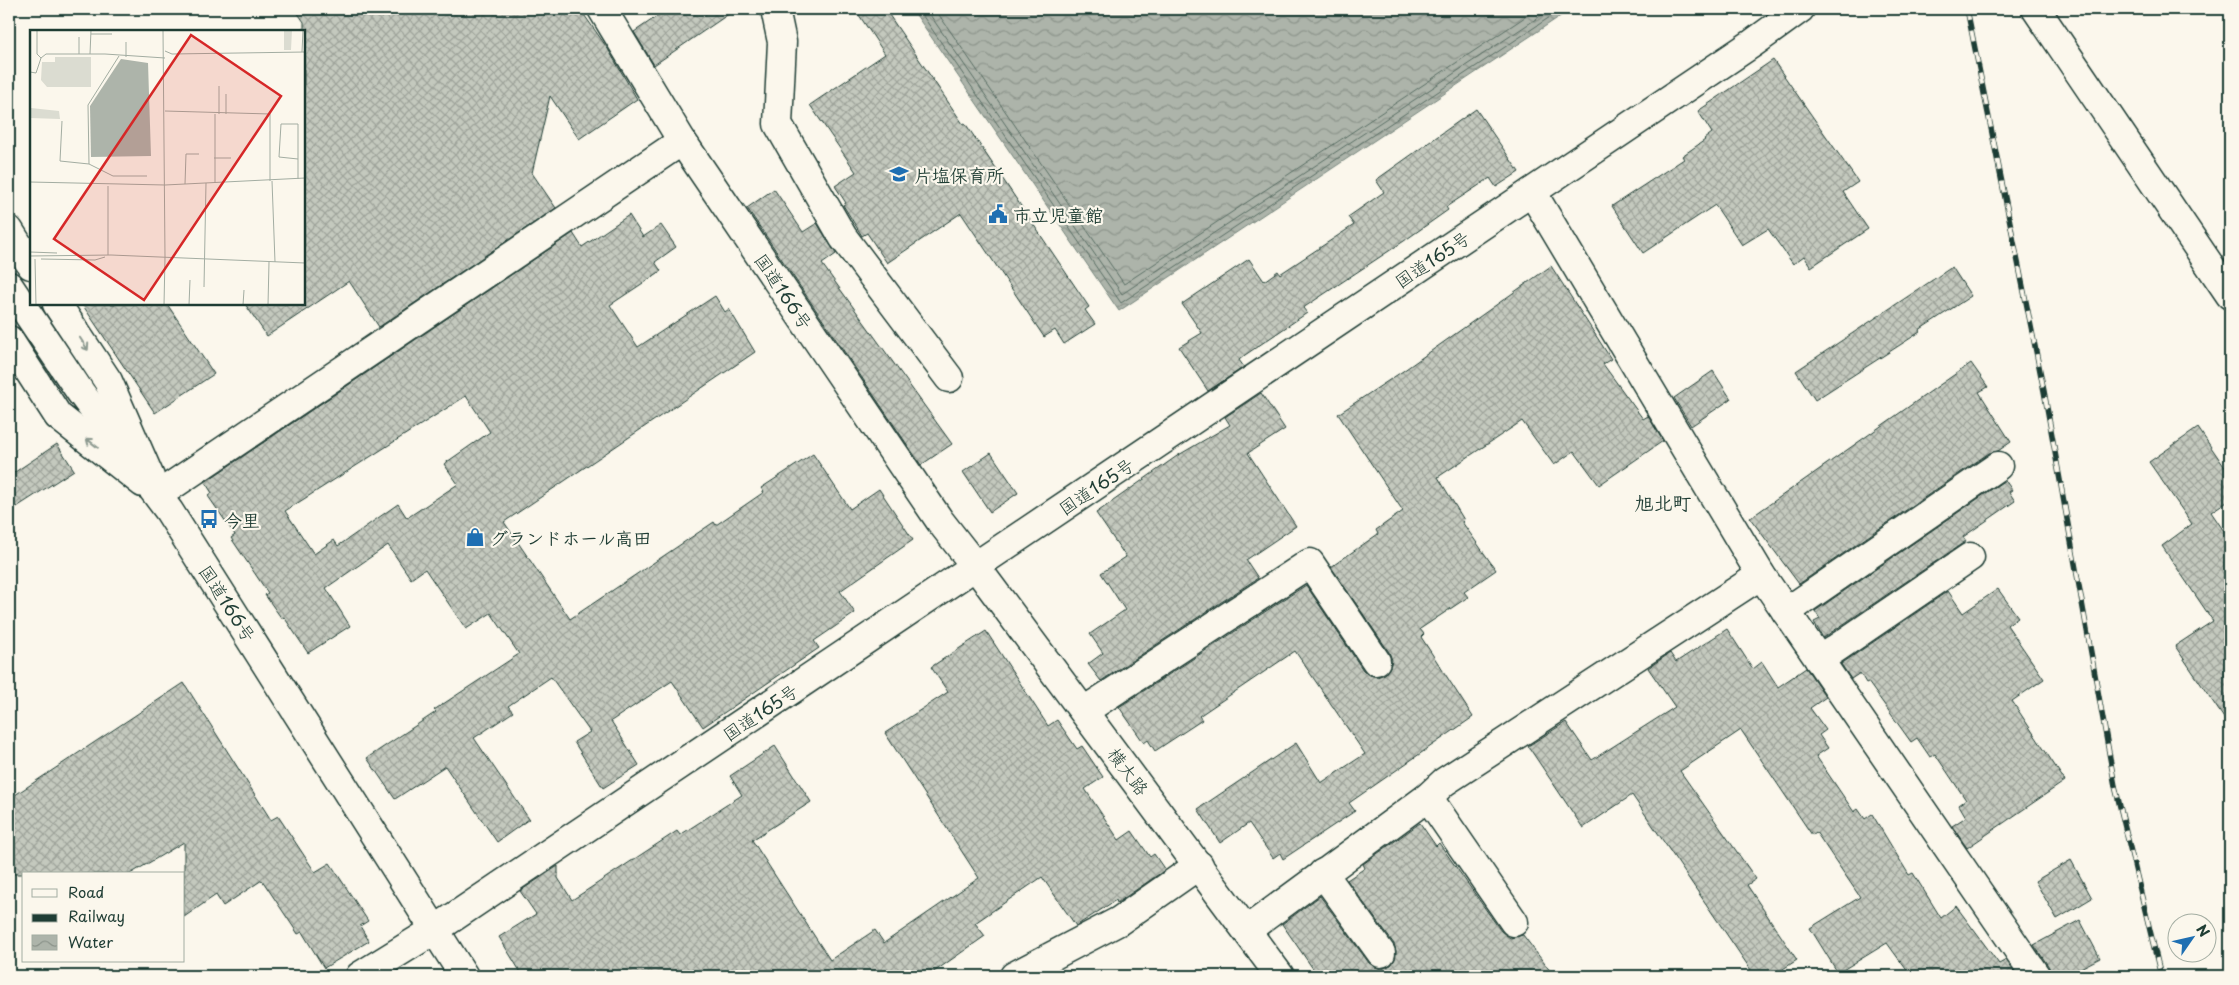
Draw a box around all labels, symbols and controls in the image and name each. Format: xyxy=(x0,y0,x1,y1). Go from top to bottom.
inset map xyxy=(30,30,305,305)
place label: 片塩保育所 xyxy=(914,161,1004,188)
school or university icon: 片塩保育所 xyxy=(888,163,910,185)
place label: 市立児童館 xyxy=(1013,201,1103,228)
public building icon: 市立児童館 xyxy=(987,203,1009,225)
street label: 国道165号 xyxy=(1389,224,1475,294)
street label: 国道166号 xyxy=(748,247,820,335)
one-way arrow xyxy=(79,337,89,351)
one-way arrow xyxy=(86,437,99,448)
street label: 国道165号 xyxy=(1053,451,1139,521)
district label: 旭北町 xyxy=(1634,488,1692,516)
place label: 今里 xyxy=(224,506,260,533)
bus stop icon: 今里 xyxy=(198,508,220,530)
place label: グランドホール高田 xyxy=(490,524,651,551)
shop icon: グランドホール高田 xyxy=(464,526,486,548)
street label: 国道166号 xyxy=(193,559,263,647)
street label: 国道165号 xyxy=(717,677,803,747)
street label: 横大路 xyxy=(1102,741,1156,801)
legend xyxy=(22,872,185,962)
text: Road xyxy=(68,880,104,903)
text: Railway xyxy=(68,904,125,927)
north arrow xyxy=(2166,912,2216,962)
text: N xyxy=(2191,920,2215,941)
text: Water xyxy=(68,930,113,953)

